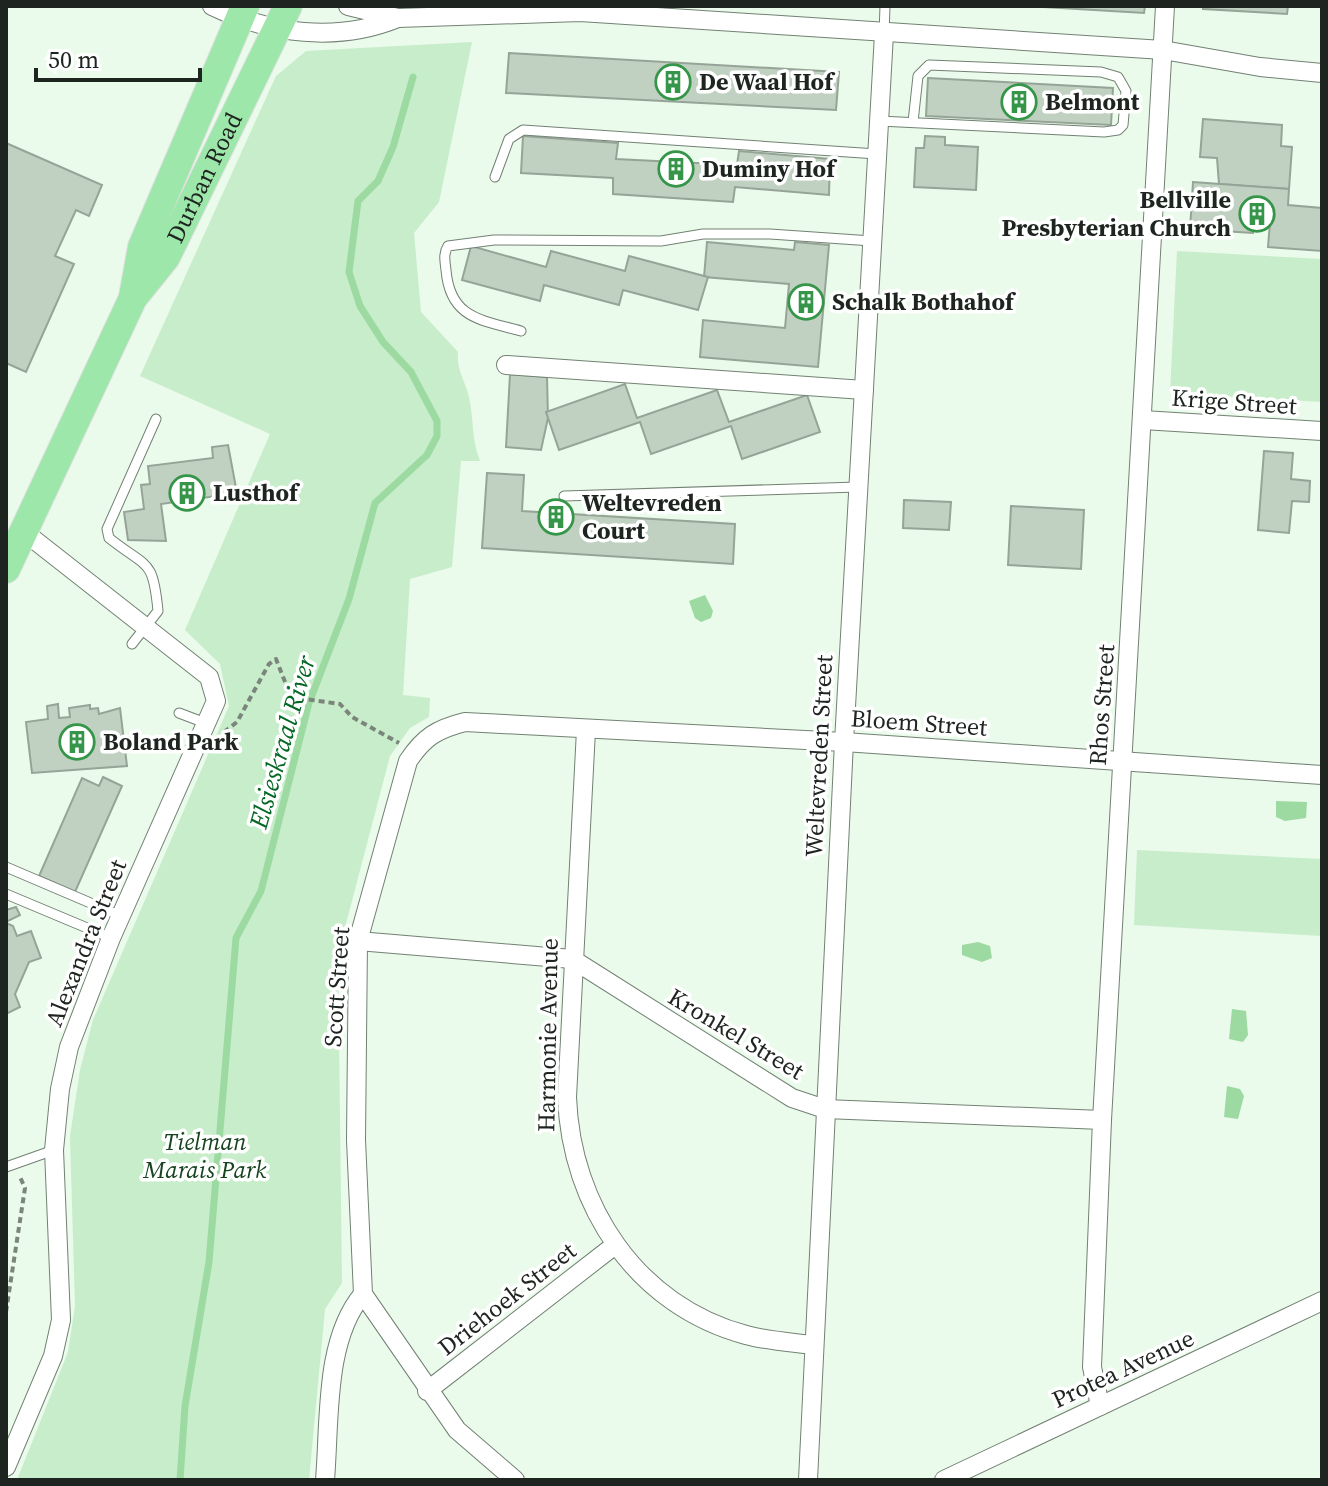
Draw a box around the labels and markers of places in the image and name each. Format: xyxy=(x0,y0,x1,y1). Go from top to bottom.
building icon: De Waal Hof xyxy=(654,63,692,101)
place label: De Waal Hof xyxy=(699,65,836,98)
building icon: Belmont xyxy=(1000,83,1038,121)
place label: Belmont xyxy=(1045,85,1140,118)
building icon: Duminy Hof xyxy=(657,150,695,188)
place label: Duminy Hof xyxy=(702,152,838,185)
place label: Bellville Presbyterian Church xyxy=(1001,183,1231,244)
building icon: Bellville Presbyterian Church xyxy=(1238,195,1276,233)
building icon: Schalk Bothahof xyxy=(787,283,825,321)
place label: Schalk Bothahof xyxy=(832,285,1017,318)
building icon: Lusthof xyxy=(168,474,206,512)
place label: Lusthof xyxy=(213,476,301,509)
place label: Weltevreden Court xyxy=(582,486,722,547)
building icon: Weltevreden Court xyxy=(537,498,575,536)
building icon: Boland Park xyxy=(58,723,96,761)
place label: Boland Park xyxy=(103,725,239,758)

